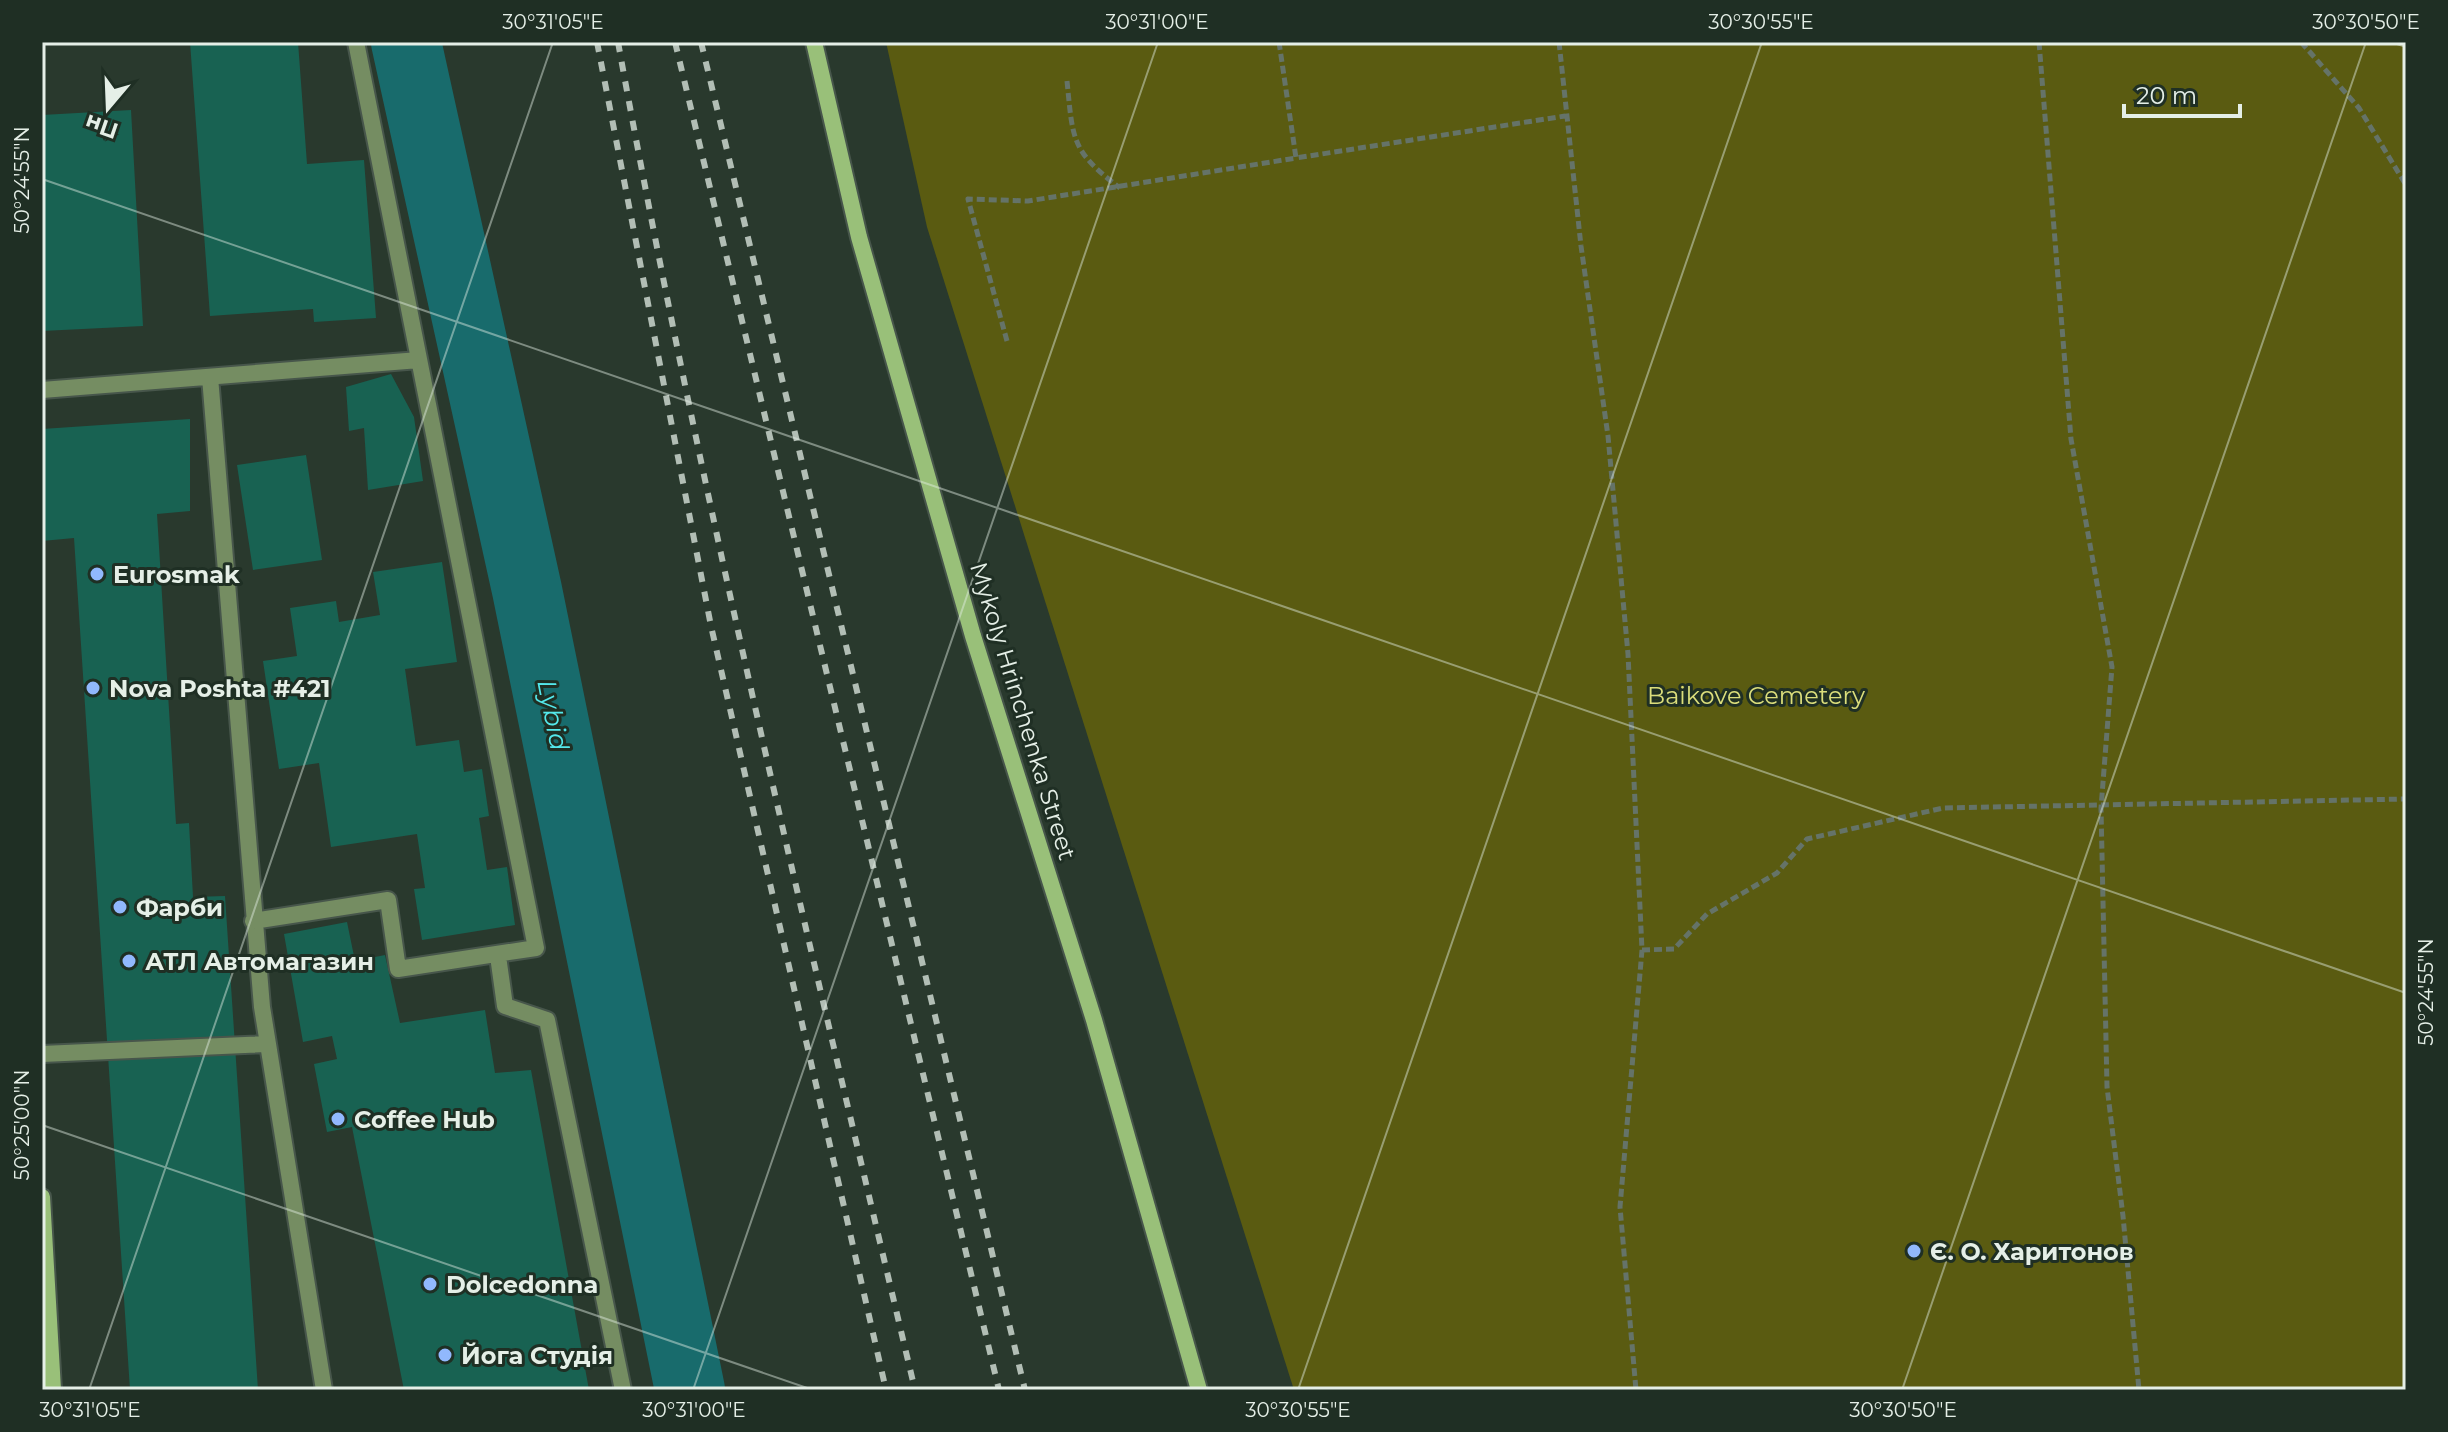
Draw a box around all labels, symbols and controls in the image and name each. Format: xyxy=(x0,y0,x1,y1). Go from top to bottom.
text: 30°31'05"E xyxy=(502,10,604,34)
text: 30°31'00"E xyxy=(1105,10,1209,34)
text: 30°30'55"E xyxy=(1708,10,1814,34)
text: 30°30'50"E xyxy=(2312,10,2420,34)
north arrow xyxy=(68,68,148,148)
scale bar xyxy=(2124,68,2240,118)
text: 20 m xyxy=(2136,81,2197,110)
text: Пн xyxy=(82,108,122,145)
text: 50°24'55"N xyxy=(10,126,34,234)
street label: Mykoly Hrinchenka Street xyxy=(964,559,1082,863)
place label: Eurosmak xyxy=(113,560,240,589)
marker: Eurosmak xyxy=(88,565,106,583)
place label: Nova Poshta #421 xyxy=(109,674,331,703)
water label: Lybid xyxy=(530,677,576,754)
marker: Nova Poshta #421 xyxy=(84,679,102,697)
park label: Baikove Cemetery xyxy=(1647,681,1865,710)
place label: Фарби xyxy=(136,893,223,922)
marker: Фарби xyxy=(111,898,129,916)
text: 50°24'55"N xyxy=(2414,938,2438,1046)
place label: АТЛ Автомагазин xyxy=(145,947,374,976)
marker: АТЛ Автомагазин xyxy=(120,952,138,970)
text: 50°25'00"N xyxy=(10,1070,34,1180)
place label: Coffee Hub xyxy=(354,1105,495,1134)
marker: Coffee Hub xyxy=(329,1110,347,1128)
place label: Є. О. Харитонов xyxy=(1930,1237,2134,1266)
marker: Є. О. Харитонов xyxy=(1905,1242,1923,1260)
place label: Dolcedonna xyxy=(446,1270,598,1299)
marker: Dolcedonna xyxy=(421,1275,439,1293)
place label: Йога Студія xyxy=(461,1341,613,1370)
marker: Йога Студія xyxy=(436,1346,454,1364)
text: 30°31'05"E xyxy=(39,1398,141,1422)
text: 30°31'00"E xyxy=(642,1398,746,1422)
text: 30°30'55"E xyxy=(1245,1398,1351,1422)
text: 30°30'50"E xyxy=(1849,1398,1957,1422)

